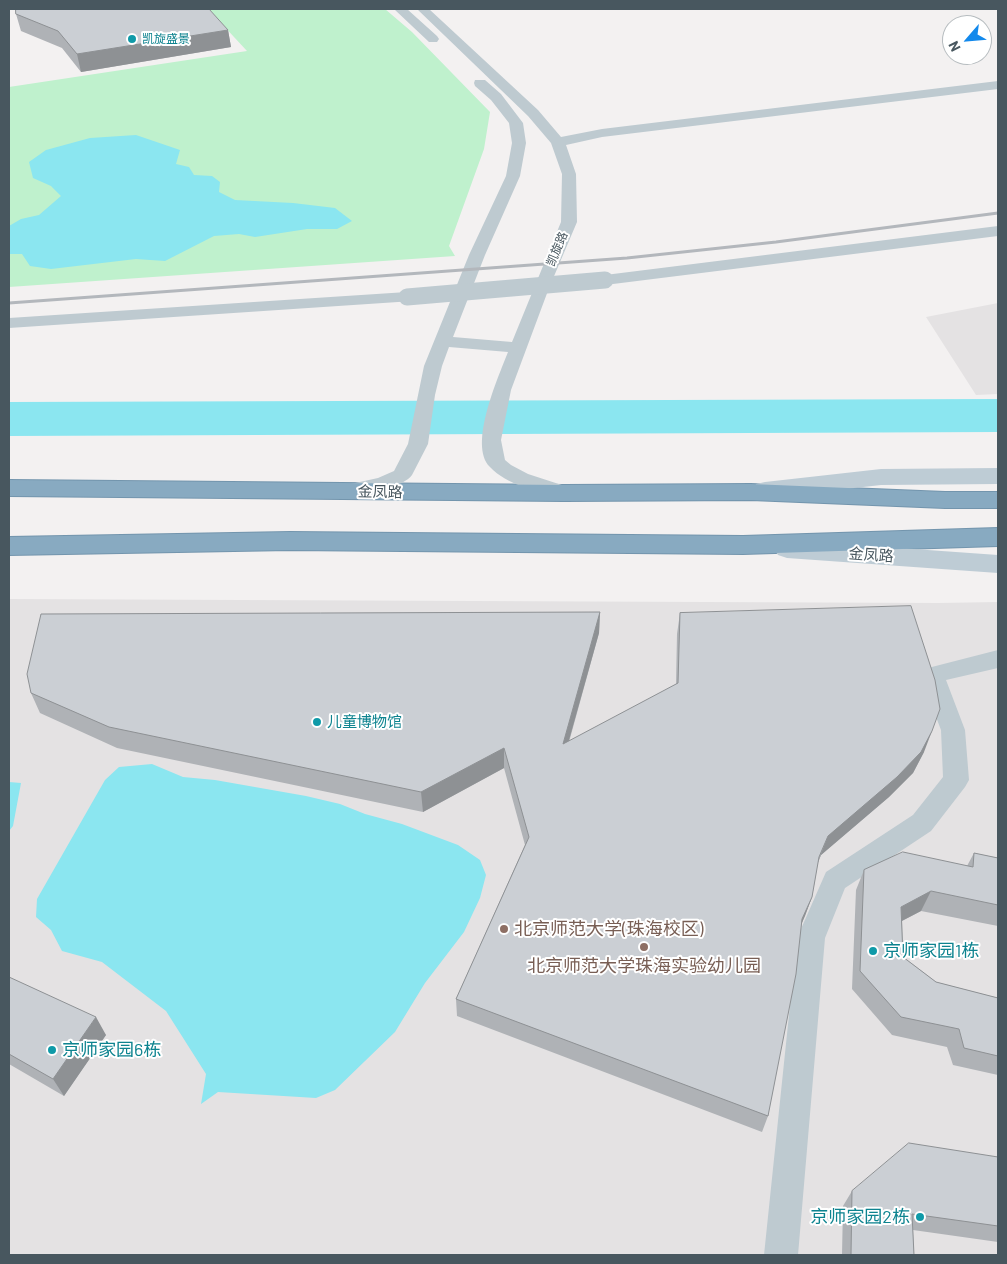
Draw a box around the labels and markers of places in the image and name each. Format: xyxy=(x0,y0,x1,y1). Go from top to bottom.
place label: 凯旋盛景 xyxy=(142,32,190,46)
marker: 凯旋盛景 xyxy=(126,33,138,45)
place label: 儿童博物馆 xyxy=(327,713,402,731)
marker: 儿童博物馆 xyxy=(311,716,323,728)
place label: 北京师范大学(珠海校区) xyxy=(514,918,703,940)
marker: 北京师范大学(珠海校区) xyxy=(498,923,510,935)
place label: 京师家园1栋 xyxy=(883,940,979,962)
marker: 北京师范大学珠海实验幼儿园 xyxy=(638,941,650,953)
marker: 京师家园1栋 xyxy=(867,945,879,957)
place label: 北京师范大学珠海实验幼儿园 xyxy=(527,955,761,977)
place label: 京师家园6栋 xyxy=(62,1039,161,1061)
marker: 京师家园6栋 xyxy=(46,1044,58,1056)
place label: 京师家园2栋 xyxy=(810,1206,910,1228)
marker: 京师家园2栋 xyxy=(914,1211,926,1223)

